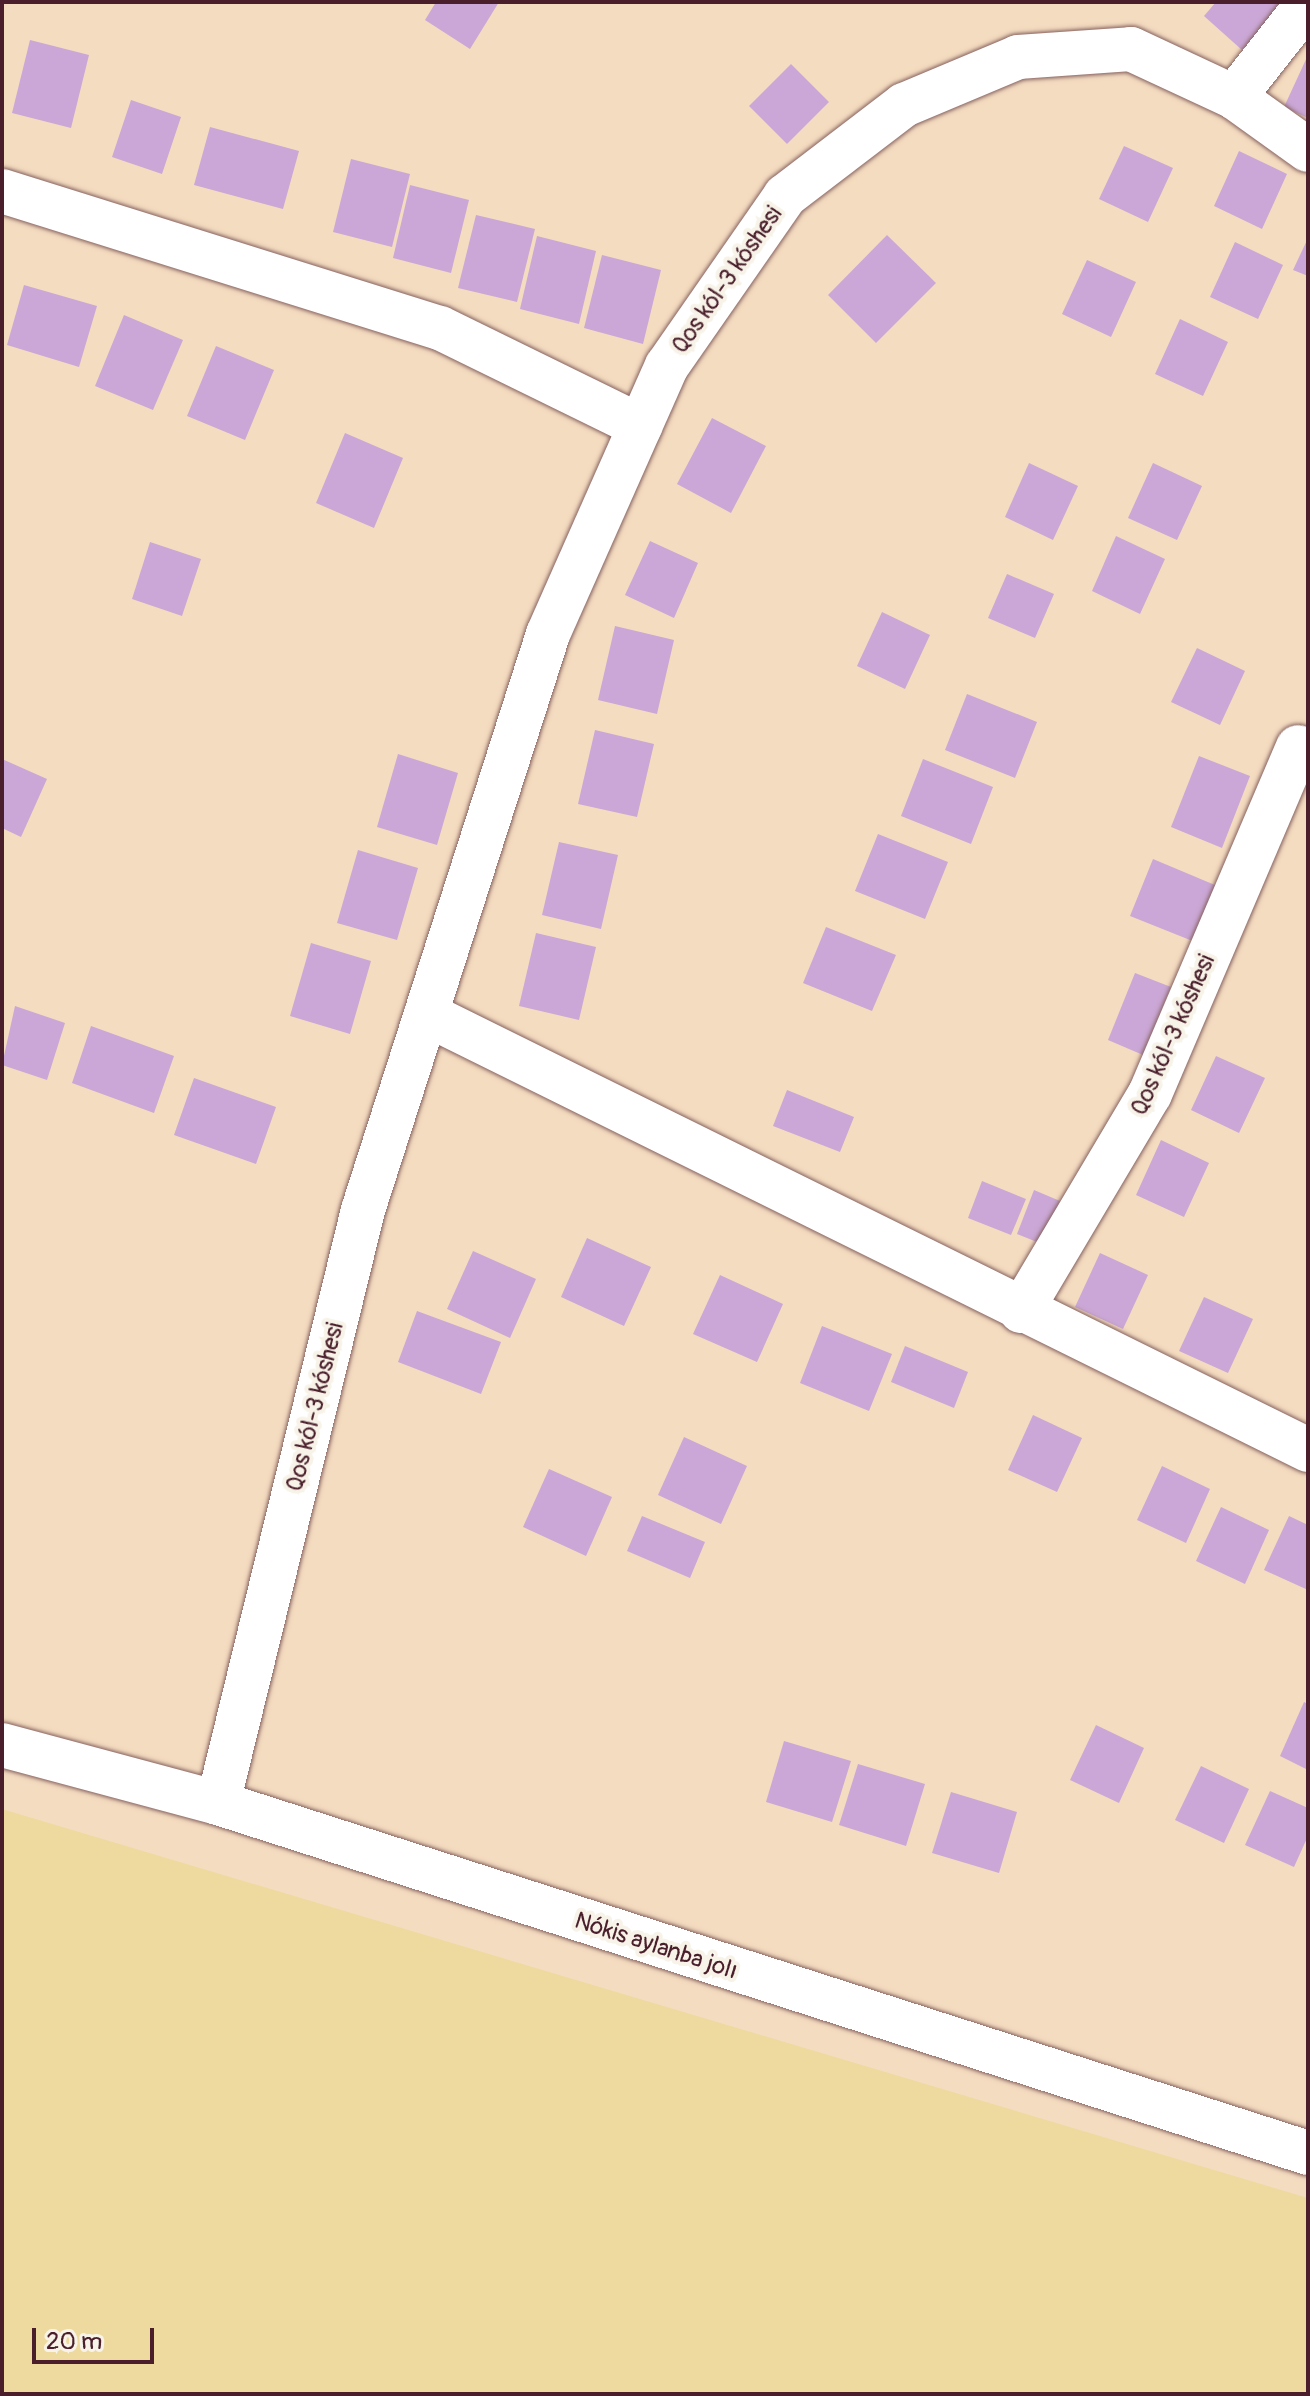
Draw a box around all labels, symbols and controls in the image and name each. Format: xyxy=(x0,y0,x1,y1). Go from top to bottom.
street label: Qos kól-3 kóshesi xyxy=(666,201,788,359)
street label: Qos kól-3 kóshesi xyxy=(1125,950,1221,1120)
street label: Qos kól-3 kóshesi xyxy=(280,1320,350,1494)
street label: Nókis aylanba jolı xyxy=(571,1906,741,1986)
scale bar xyxy=(36,2312,158,2362)
text: 20 m xyxy=(46,2327,102,2356)

